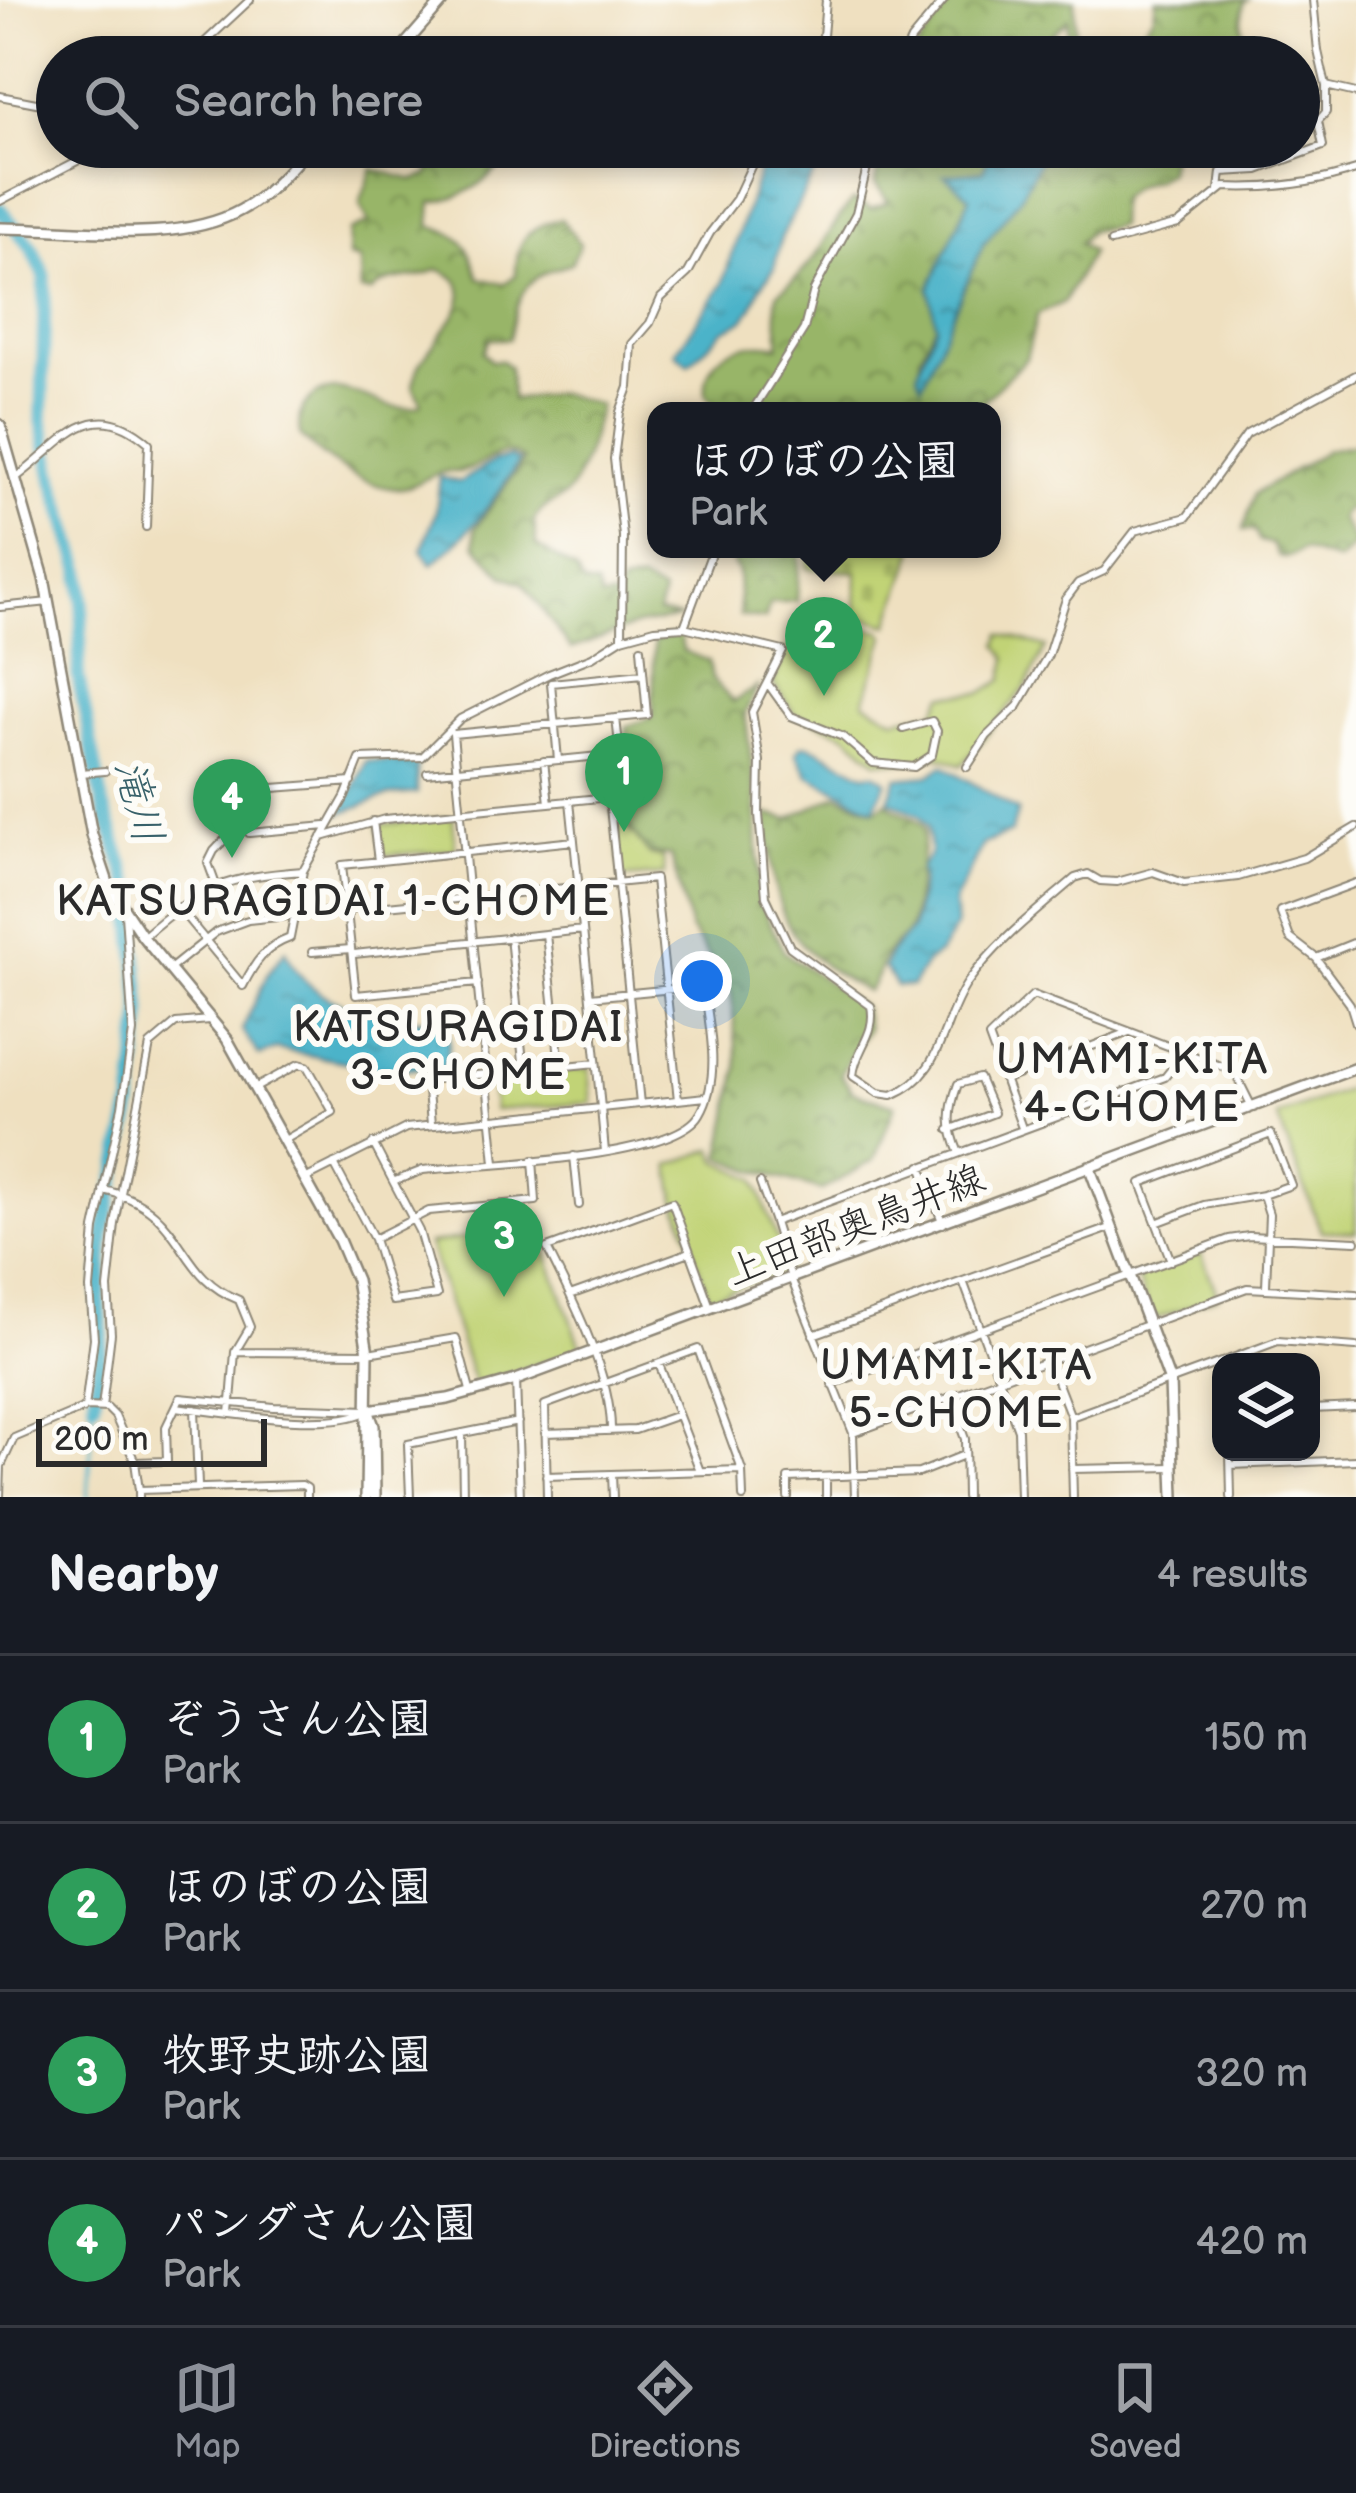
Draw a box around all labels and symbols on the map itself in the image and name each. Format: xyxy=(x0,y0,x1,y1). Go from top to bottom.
pin: 2 xyxy=(785,597,863,696)
pin: 1 xyxy=(585,733,663,832)
water label: 滝川 xyxy=(102,754,173,849)
pin: 4 xyxy=(193,759,271,858)
district label: KATSURAGIDAI 1-CHOME xyxy=(56,877,612,928)
your location xyxy=(672,951,732,1011)
district label: KATSURAGIDAI 3-CHOME xyxy=(293,1003,625,1102)
district label: UMAMI-KITA 4-CHOME xyxy=(996,1035,1270,1134)
street label: 上田部奥鳥井線 xyxy=(720,1155,992,1297)
pin: 3 xyxy=(465,1198,543,1297)
district label: UMAMI-KITA 5-CHOME xyxy=(820,1341,1094,1440)
scale bar xyxy=(36,1413,267,1466)

